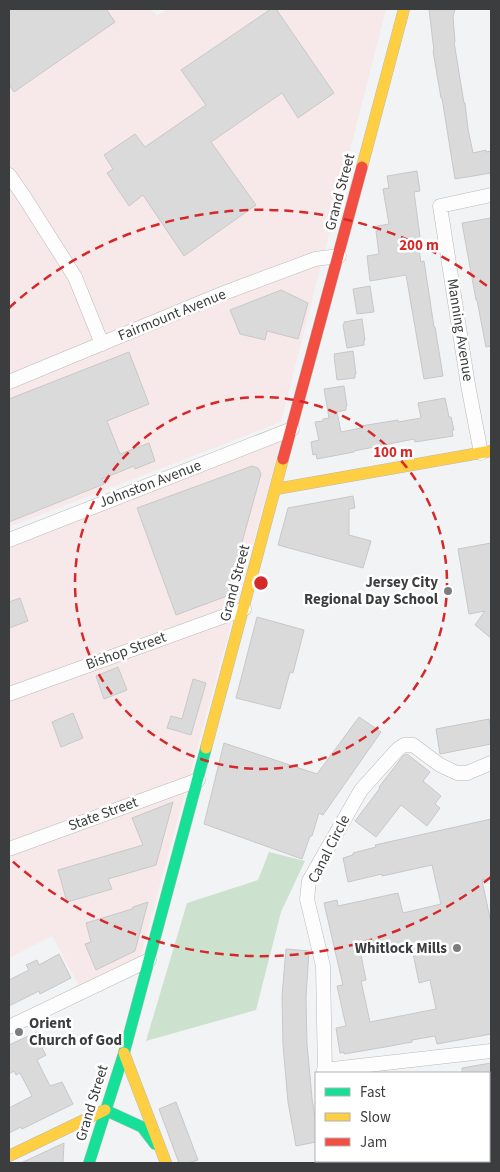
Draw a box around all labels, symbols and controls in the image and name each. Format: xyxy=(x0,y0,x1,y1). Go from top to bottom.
street label: Grand Street xyxy=(320,151,360,233)
text: 200 m xyxy=(399,235,439,256)
street label: Manning Avenue xyxy=(442,277,478,383)
street label: Fairmount Avenue xyxy=(115,284,229,346)
text: 100 m xyxy=(373,442,413,463)
street label: Johnston Avenue xyxy=(96,455,204,513)
street label: Grand Street xyxy=(215,542,255,624)
place label: Jersey City Regional Day School xyxy=(304,572,439,610)
centre of rings xyxy=(252,574,270,592)
marker: Jersey City Regional Day School xyxy=(442,585,454,597)
street label: Bishop Street xyxy=(83,627,169,675)
street label: State Street xyxy=(65,792,141,836)
street label: Canal Circle xyxy=(303,811,355,887)
place label: Whitlock Mills xyxy=(355,938,447,959)
marker: Whitlock Mills xyxy=(451,942,463,954)
place label: Orient Church of God xyxy=(29,1013,122,1051)
marker: Orient Church of God xyxy=(13,1026,25,1038)
street label: Grand Street xyxy=(70,1062,114,1144)
legend xyxy=(315,1072,490,1162)
text: Fast xyxy=(360,1082,386,1103)
text: Slow xyxy=(360,1107,391,1128)
text: Jam xyxy=(360,1132,387,1153)

